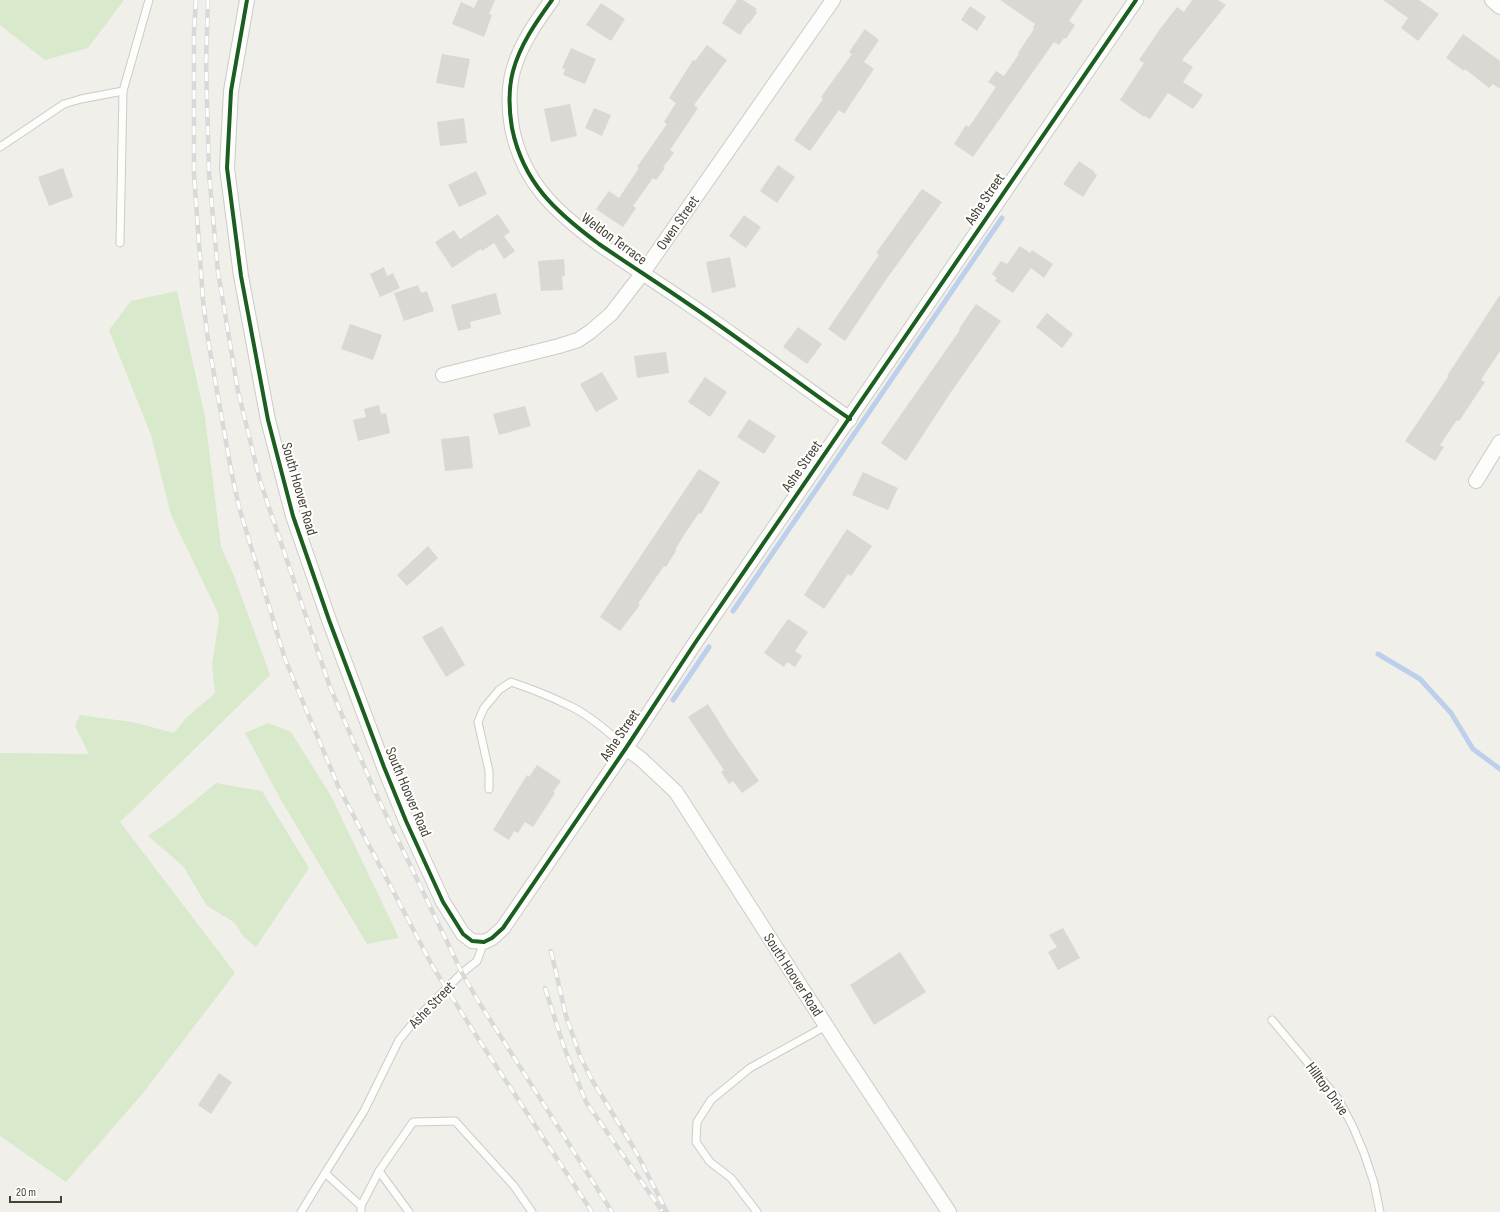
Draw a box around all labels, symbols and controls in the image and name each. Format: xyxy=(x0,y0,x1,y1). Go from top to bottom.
street label: Ashe Street xyxy=(960,169,1009,229)
street label: Owen Street xyxy=(652,192,704,254)
street label: Weldon Terrace xyxy=(577,209,651,269)
street label: Ashe Street xyxy=(777,436,827,496)
street label: South Hoover Road xyxy=(277,440,321,538)
street label: Ashe Street xyxy=(595,705,644,765)
street label: South Hoover Road xyxy=(381,744,435,840)
street label: South Hoover Road xyxy=(759,930,827,1020)
street label: Ashe Street xyxy=(404,977,459,1033)
street label: Hilltop Drive xyxy=(1301,1059,1353,1119)
scale bar xyxy=(10,1178,61,1204)
text: 20 m xyxy=(16,1185,36,1200)

